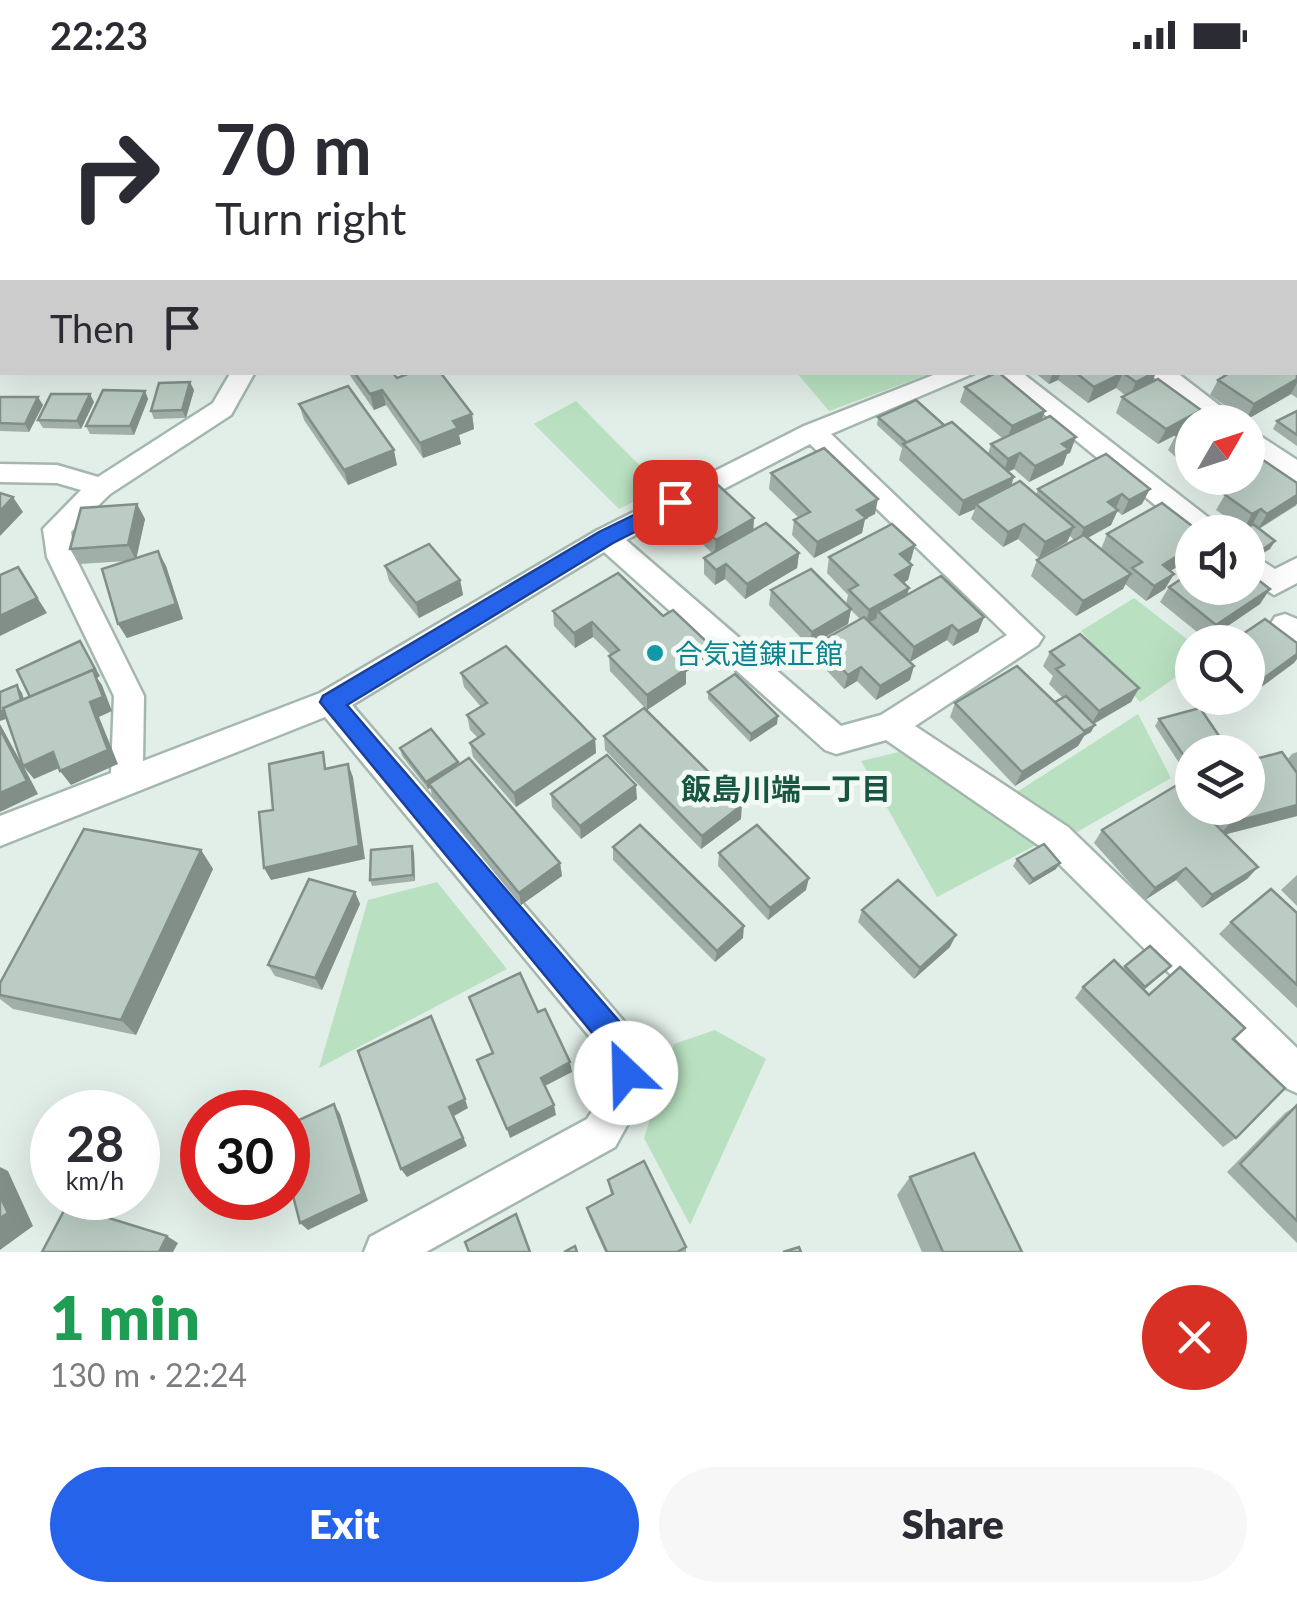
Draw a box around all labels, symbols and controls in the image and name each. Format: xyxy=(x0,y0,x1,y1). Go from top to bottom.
text: 22:23 xyxy=(50,12,148,58)
text: 70 m xyxy=(215,106,372,190)
icon: right xyxy=(50,110,180,240)
text: Turn right xyxy=(215,191,406,245)
icon: arrive xyxy=(155,300,210,355)
text: Then xyxy=(50,305,135,351)
north arrow xyxy=(1175,405,1265,495)
map controls xyxy=(1175,405,1265,825)
pin xyxy=(633,460,718,545)
icon: arrive xyxy=(648,475,703,530)
button: sound xyxy=(1175,515,1265,605)
button: search xyxy=(1175,625,1265,715)
place label: 合気道錬正館 xyxy=(675,636,843,670)
marker: 合気道錬正館 xyxy=(644,642,666,664)
button: layers xyxy=(1175,735,1265,825)
district label: 飯島川端一丁目 xyxy=(681,770,891,806)
position arrow xyxy=(574,1021,678,1125)
speed limit sign: 30 xyxy=(180,1090,310,1220)
text: 28 xyxy=(66,1113,124,1173)
text: km/h xyxy=(66,1165,124,1195)
text: 1 min xyxy=(50,1281,200,1353)
button: close xyxy=(1142,1285,1247,1390)
text: 130 m · 22:24 xyxy=(50,1355,247,1394)
button: Exit xyxy=(50,1467,639,1582)
button: Share xyxy=(659,1467,1247,1582)

